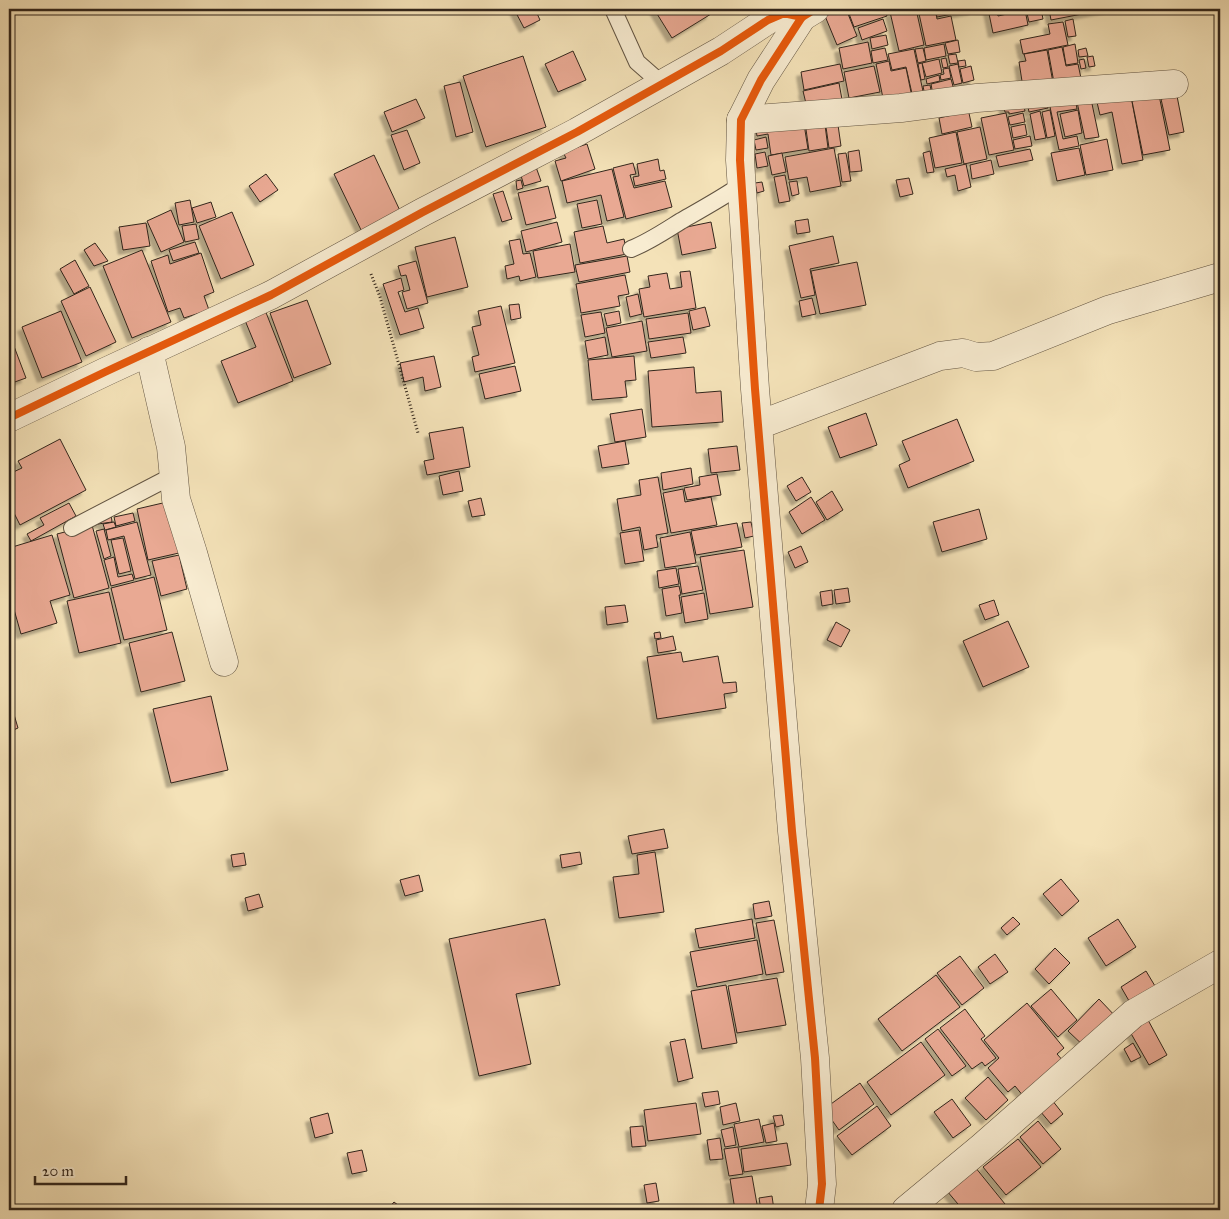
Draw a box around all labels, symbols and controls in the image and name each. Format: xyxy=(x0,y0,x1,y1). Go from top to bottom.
scale bar xyxy=(35,1154,126,1186)
text: 20 m xyxy=(42,1162,74,1180)

